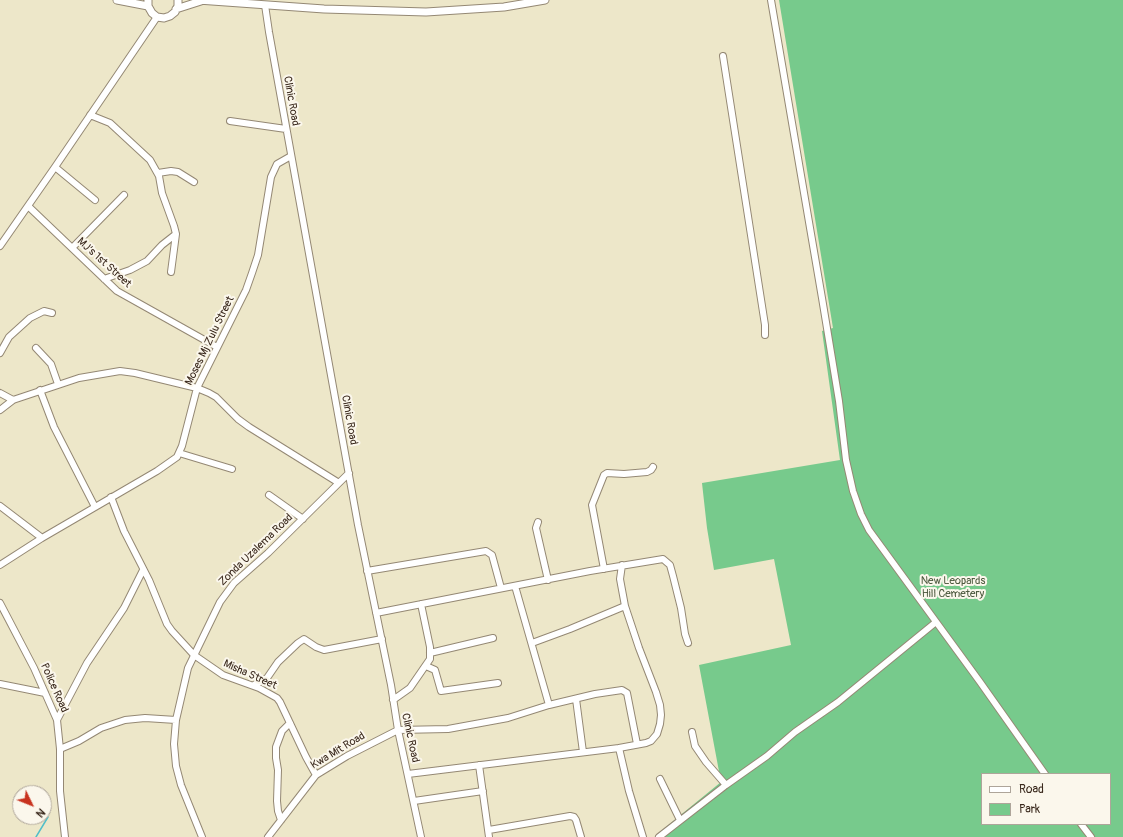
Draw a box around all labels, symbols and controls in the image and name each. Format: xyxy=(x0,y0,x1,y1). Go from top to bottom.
street label: Clinic Road xyxy=(280,75,302,127)
street label: MJ’s 1st Street xyxy=(74,235,134,291)
street label: Moses Mj Zulu Street xyxy=(183,294,237,388)
street label: Clinic Road xyxy=(338,394,360,446)
street label: Zonda Uzalema Road xyxy=(216,511,296,589)
park label: New Leopards Hill Cemetery xyxy=(921,574,985,600)
street label: Misha Street xyxy=(221,657,279,693)
street label: Police Road xyxy=(37,661,71,715)
street label: Clinic Road xyxy=(398,712,422,764)
street label: Kwa Mit Road xyxy=(308,730,368,772)
legend xyxy=(981,773,1111,825)
text: Road xyxy=(1019,782,1044,797)
north arrow xyxy=(12,785,52,825)
text: Park xyxy=(1019,802,1040,817)
text: N xyxy=(33,806,48,820)

